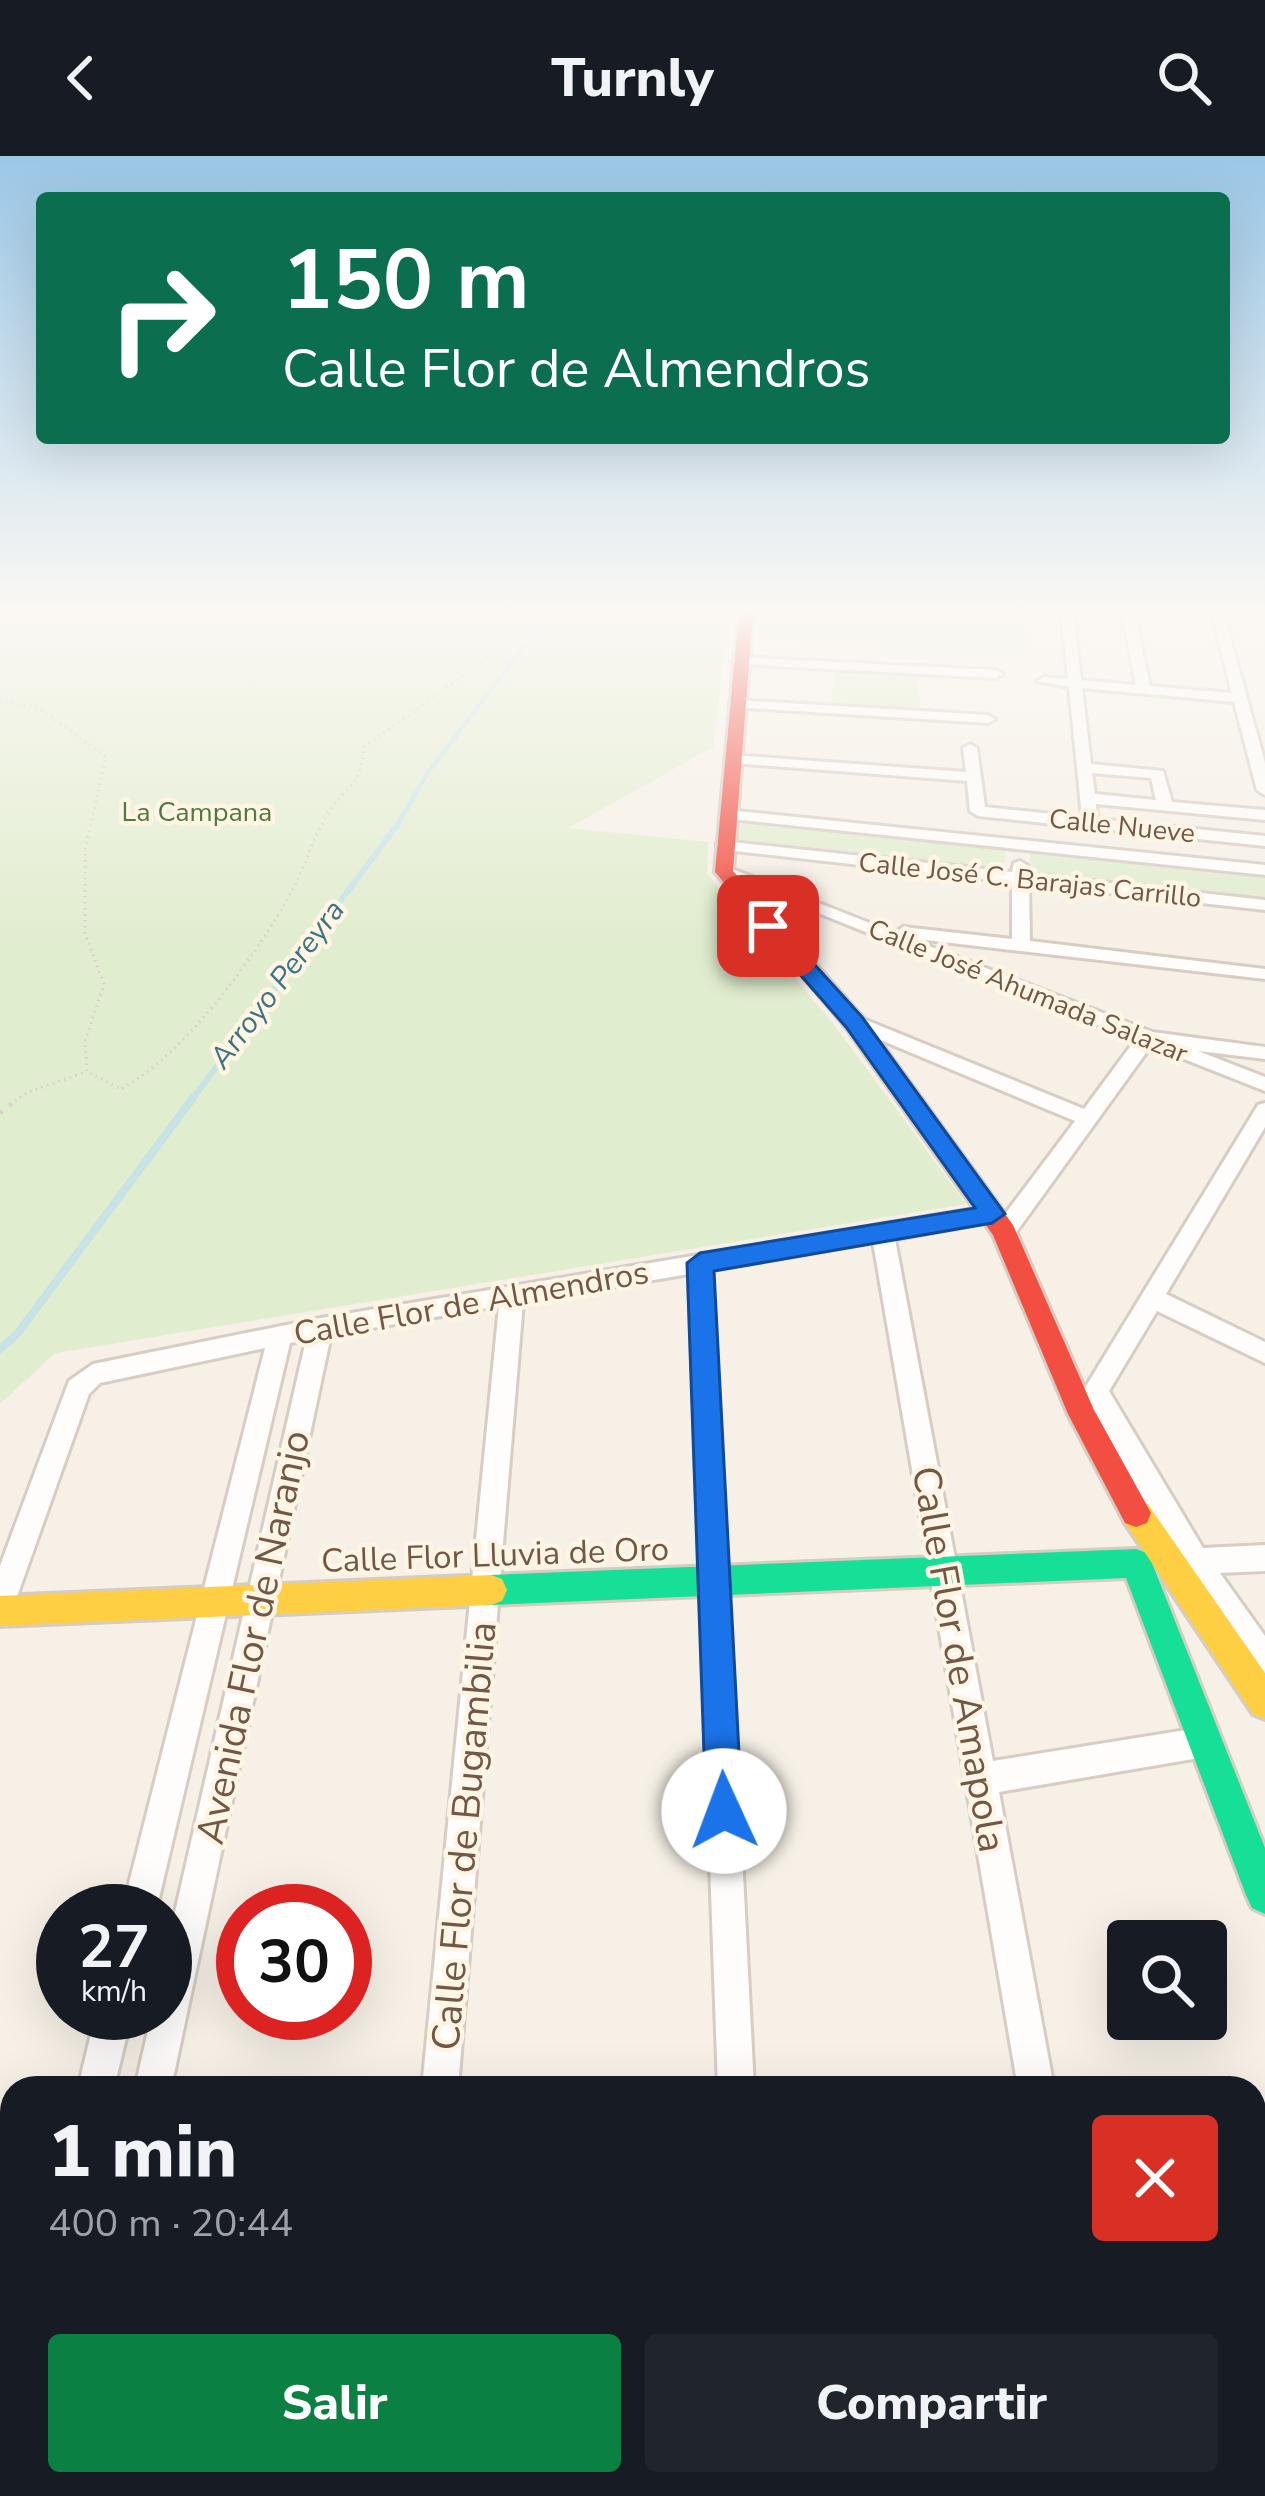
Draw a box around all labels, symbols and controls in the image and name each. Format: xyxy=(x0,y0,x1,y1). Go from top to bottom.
text: Turnly xyxy=(551,41,714,115)
icon: back xyxy=(48,45,114,111)
icon: search xyxy=(1151,45,1217,111)
text: 150 m xyxy=(282,223,530,338)
icon: right xyxy=(84,240,240,396)
text: Calle Flor de Almendros xyxy=(282,332,870,406)
park label: La Campana xyxy=(122,794,272,831)
street label: Calle Nueve xyxy=(1047,800,1197,853)
street label: Calle José C. Barajas Carrillo xyxy=(857,844,1203,917)
pin xyxy=(717,875,819,977)
water label: Arroyo Pereyra xyxy=(200,891,354,1078)
icon: arrive xyxy=(735,893,801,959)
street label: Calle José Ahumada Salazar xyxy=(863,910,1193,1073)
street label: Calle Flor de Almendros xyxy=(290,1250,652,1357)
street label: Avenida Flor de Naranjo xyxy=(184,1426,323,1849)
street label: Calle Flor de Amapola xyxy=(898,1462,1019,1856)
street label: Calle Flor Lluvia de Oro xyxy=(320,1527,670,1584)
street label: Calle Flor de Bugambilia xyxy=(419,1620,510,2053)
position arrow xyxy=(661,1748,787,1874)
speed limit sign: 30 xyxy=(216,1884,372,2040)
text: 27 xyxy=(78,1906,150,1988)
map controls xyxy=(1107,1920,1227,2040)
button: search xyxy=(1107,1920,1227,2040)
text: km/h xyxy=(81,1971,147,2012)
text: 1 min xyxy=(48,2103,237,2201)
button: close xyxy=(1092,2115,1218,2241)
text: 400 m · 20:44 xyxy=(48,2197,293,2250)
button: Salir xyxy=(48,2334,621,2472)
button: Compartir xyxy=(645,2334,1218,2472)

